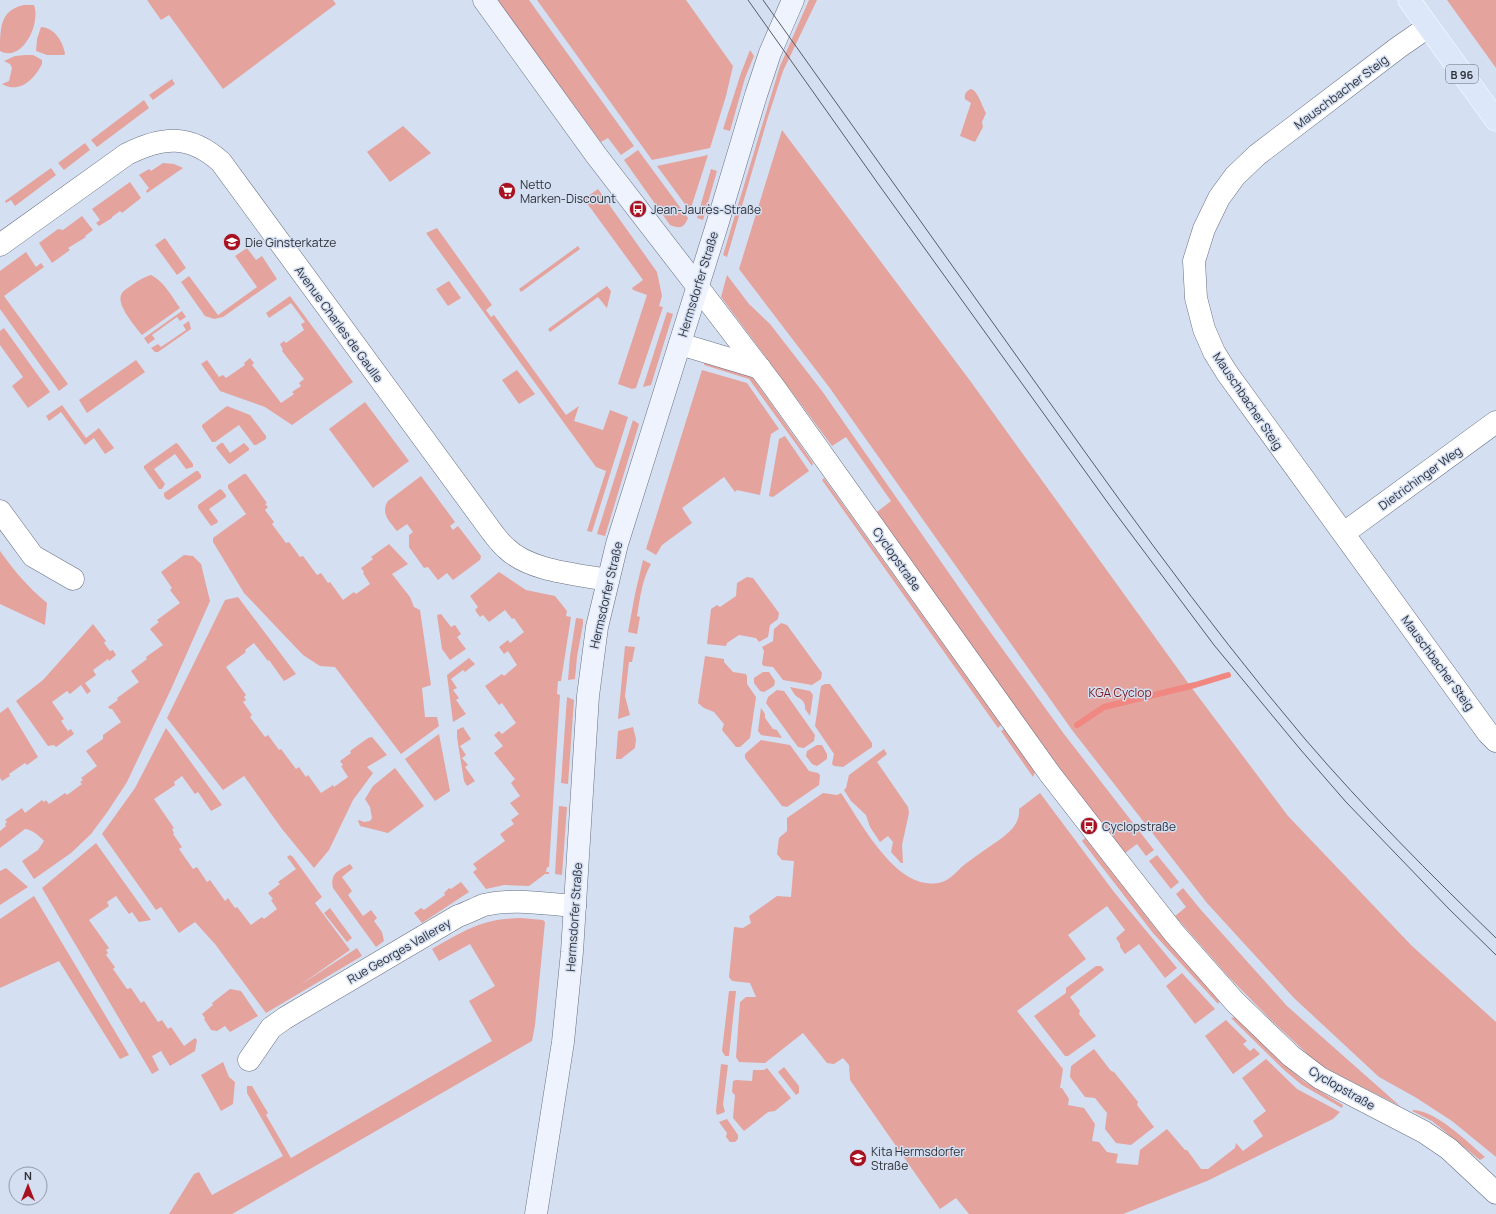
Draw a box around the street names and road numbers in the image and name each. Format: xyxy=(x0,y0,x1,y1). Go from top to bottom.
street label: Mauschbacher Steig xyxy=(1290,51,1392,133)
road number: B 96 xyxy=(1446,65,1478,83)
street label: Hermsdorfer Straße xyxy=(674,229,722,339)
street label: Avenue Charles de Gaulle xyxy=(291,262,387,386)
street label: Mauschbacher Steig xyxy=(1209,349,1287,453)
street label: Dietrichinger Weg xyxy=(1375,442,1465,514)
street label: Cyclopstraße xyxy=(869,524,925,594)
street label: Hermsdorfer Straße xyxy=(585,540,627,650)
street label: Mauschbacher Steig xyxy=(1398,612,1478,714)
street label: Hermsdorfer Straße xyxy=(562,862,586,972)
street label: Rue Georges Vallerey xyxy=(344,914,454,988)
street label: Cyclopstraße xyxy=(1306,1062,1378,1114)

